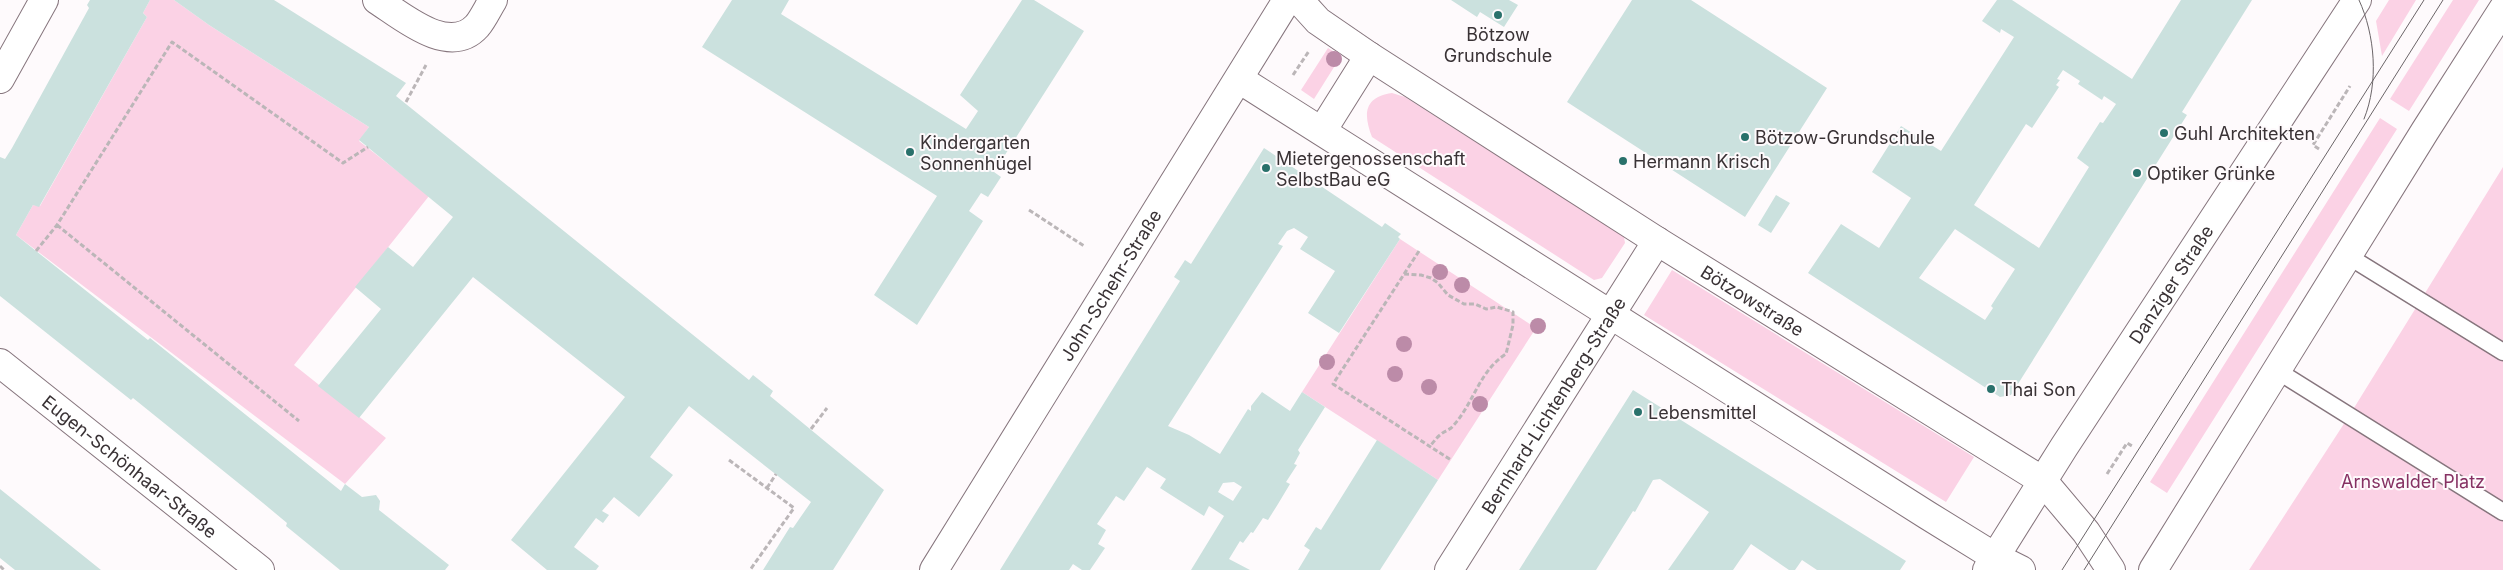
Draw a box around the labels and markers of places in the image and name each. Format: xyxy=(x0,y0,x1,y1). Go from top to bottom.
marker: Bötzow Grundschule xyxy=(1492,9,1504,21)
place label: Bötzow Grundschule xyxy=(1444,24,1552,66)
place label: Guhl Architekten xyxy=(2174,123,2315,144)
place label: Bötzow-Grundschule xyxy=(1755,127,1935,148)
marker: Guhl Architekten xyxy=(2158,127,2170,139)
marker: Bötzow-Grundschule xyxy=(1739,131,1751,143)
place label: Kindergarten Sonnenhügel xyxy=(920,132,1032,174)
marker: Kindergarten Sonnenhügel xyxy=(904,146,916,158)
place label: Mietergenossenschaft SelbstBau eG xyxy=(1276,148,1465,190)
place label: Hermann Krisch xyxy=(1633,151,1770,172)
marker: Hermann Krisch xyxy=(1617,155,1629,167)
marker: Mietergenossenschaft SelbstBau eG xyxy=(1260,162,1272,174)
place label: Optiker Grünke xyxy=(2147,163,2275,184)
marker: Optiker Grünke xyxy=(2131,167,2143,179)
place label: Thai Son xyxy=(2001,379,2076,400)
marker: Thai Son xyxy=(1985,383,1997,395)
place label: Lebensmittel xyxy=(1648,402,1756,423)
marker: Lebensmittel xyxy=(1632,406,1644,418)

